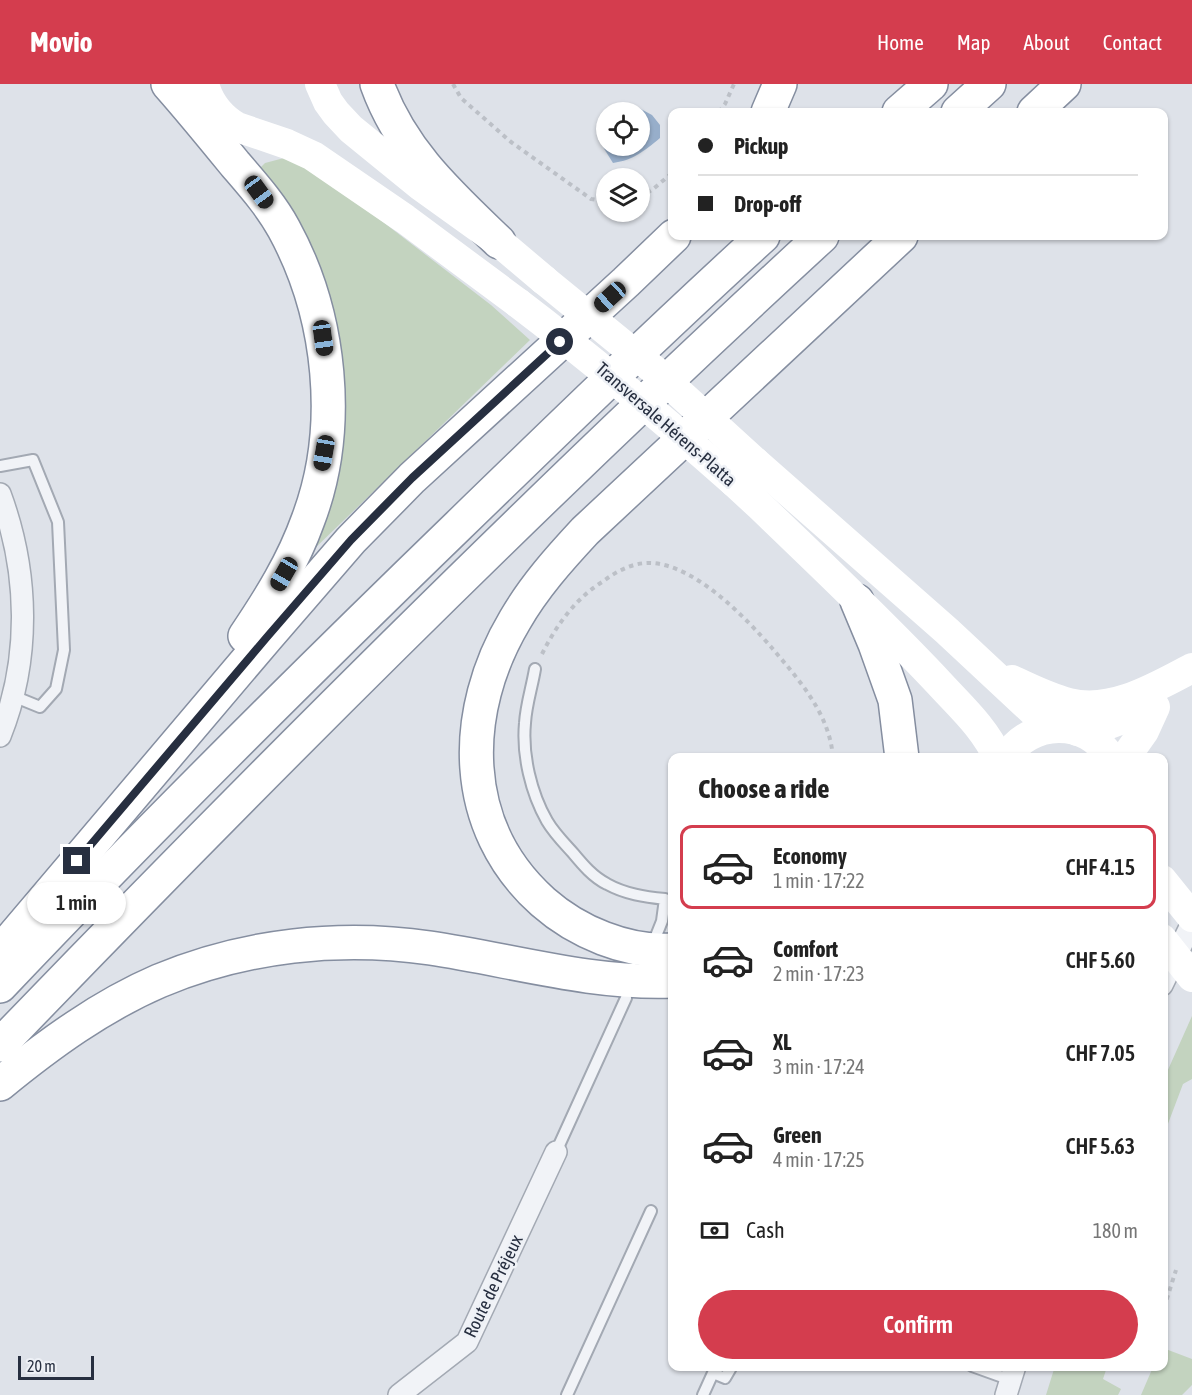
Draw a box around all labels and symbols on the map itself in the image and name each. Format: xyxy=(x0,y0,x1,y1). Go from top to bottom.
car xyxy=(241,172,277,212)
car xyxy=(591,278,629,316)
car xyxy=(312,319,334,357)
route start xyxy=(546,328,573,355)
street label: Transversale Hérens-Platta xyxy=(592,358,740,490)
car xyxy=(312,434,336,472)
car xyxy=(267,554,301,594)
route end xyxy=(63,847,90,874)
callout: 1 min xyxy=(28,882,127,924)
street label: Route de Préjeux xyxy=(459,1231,527,1341)
scale bar xyxy=(18,1353,94,1380)

